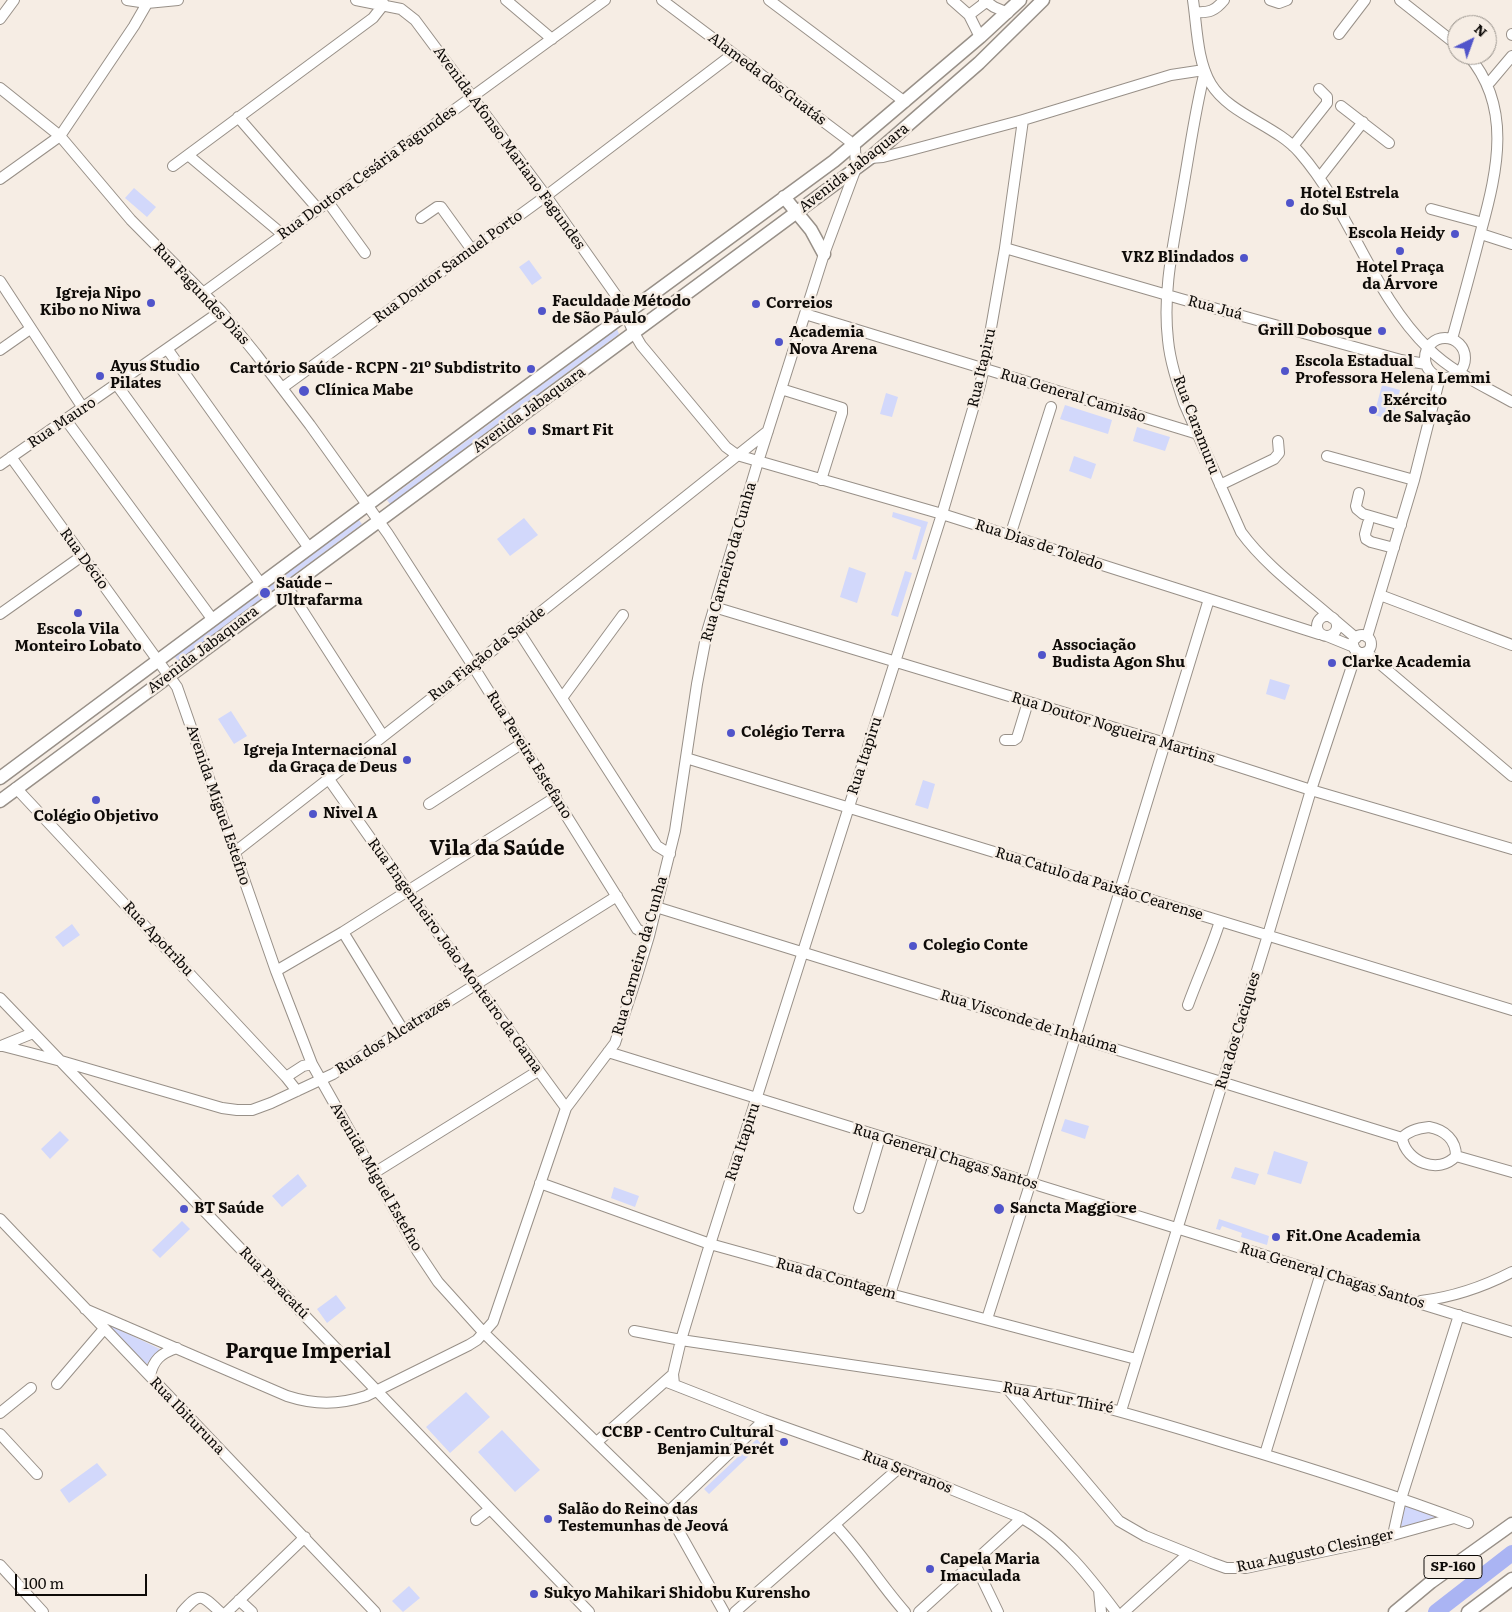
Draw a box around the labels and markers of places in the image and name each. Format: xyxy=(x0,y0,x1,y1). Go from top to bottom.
place label: Hotel Estrela do Sul xyxy=(1300,185,1399,220)
marker: Hotel Estrela do Sul xyxy=(1284,197,1296,209)
place label: Escola Heidy xyxy=(1348,225,1445,243)
marker: Escola Heidy xyxy=(1449,228,1461,240)
marker: Hotel Praça da Árvore xyxy=(1394,245,1406,257)
place label: VRZ Blindados xyxy=(1122,249,1234,267)
marker: VRZ Blindados xyxy=(1238,252,1250,264)
place label: Hotel Praça da Árvore xyxy=(1356,259,1444,294)
place label: Igreja Nipo Kibo no Niwa xyxy=(40,285,141,320)
place label: Faculdade Método de São Paulo xyxy=(552,293,691,328)
place label: Correios xyxy=(766,295,832,313)
marker: Igreja Nipo Kibo no Niwa xyxy=(145,297,157,309)
marker: Correios xyxy=(750,298,762,310)
marker: Faculdade Método de São Paulo xyxy=(536,305,548,317)
place label: Grill Dobosque xyxy=(1258,322,1372,340)
place label: Academia Nova Arena xyxy=(789,324,877,359)
marker: Grill Dobosque xyxy=(1376,325,1388,337)
marker: Academia Nova Arena xyxy=(773,336,785,348)
place label: Escola Estadual Professora Helena Lemmi xyxy=(1295,353,1491,388)
place label: Ayus Studio Pilates xyxy=(110,358,200,393)
place label: Cartório Saúde - RCPN - 21º Subdistrito xyxy=(230,360,521,378)
marker: Cartório Saúde - RCPN - 21º Subdistrito xyxy=(525,363,537,375)
marker: Escola Estadual Professora Helena Lemmi xyxy=(1279,365,1291,377)
marker: Ayus Studio Pilates xyxy=(94,370,106,382)
place label: Clínica Mabe xyxy=(315,382,413,400)
marker: Clínica Mabe xyxy=(297,384,311,398)
place label: Exército de Salvação xyxy=(1383,392,1471,427)
marker: Exército de Salvação xyxy=(1367,404,1379,416)
place label: Smart Fit xyxy=(542,422,614,440)
marker: Smart Fit xyxy=(526,425,538,437)
place label: Saúde – Ultrafarma xyxy=(276,575,363,610)
marker: Saúde – Ultrafarma xyxy=(258,586,272,600)
marker: Escola Vila Monteiro Lobato xyxy=(72,607,84,619)
place label: Escola Vila Monteiro Lobato xyxy=(14,621,142,656)
place label: Associação Budista Agon Shu xyxy=(1052,637,1185,672)
marker: Associação Budista Agon Shu xyxy=(1036,649,1048,661)
place label: Clarke Academia xyxy=(1342,654,1471,672)
marker: Clarke Academia xyxy=(1326,657,1338,669)
place label: Colégio Terra xyxy=(741,724,845,742)
marker: Colégio Terra xyxy=(725,727,737,739)
place label: Igreja Internacional da Graça de Deus xyxy=(243,742,397,777)
marker: Igreja Internacional da Graça de Deus xyxy=(401,754,413,766)
marker: Colégio Objetivo xyxy=(90,794,102,806)
place label: Nivel A xyxy=(323,805,377,823)
place label: Colégio Objetivo xyxy=(33,808,159,826)
marker: Nivel A xyxy=(307,808,319,820)
place label: Colegio Conte xyxy=(923,937,1028,955)
marker: Colegio Conte xyxy=(907,940,919,952)
place label: BT Saúde xyxy=(194,1200,264,1218)
place label: Sancta Maggiore xyxy=(1010,1200,1137,1218)
marker: Sancta Maggiore xyxy=(992,1202,1006,1216)
marker: BT Saúde xyxy=(178,1203,190,1215)
place label: Fit.One Academia xyxy=(1286,1228,1421,1246)
marker: Fit.One Academia xyxy=(1270,1231,1282,1243)
place label: CCBP - Centro Cultural Benjamin Perét xyxy=(602,1424,774,1459)
marker: CCBP - Centro Cultural Benjamin Perét xyxy=(778,1436,790,1448)
place label: Salão do Reino das Testemunhas de Jeová xyxy=(558,1501,728,1536)
marker: Salão do Reino das Testemunhas de Jeová xyxy=(542,1513,554,1525)
place label: Capela Maria Imaculada xyxy=(940,1551,1040,1586)
marker: Capela Maria Imaculada xyxy=(924,1563,936,1575)
place label: Sukyo Mahikari Shidobu Kurensho xyxy=(544,1585,810,1603)
marker: Sukyo Mahikari Shidobu Kurensho xyxy=(528,1588,540,1600)

